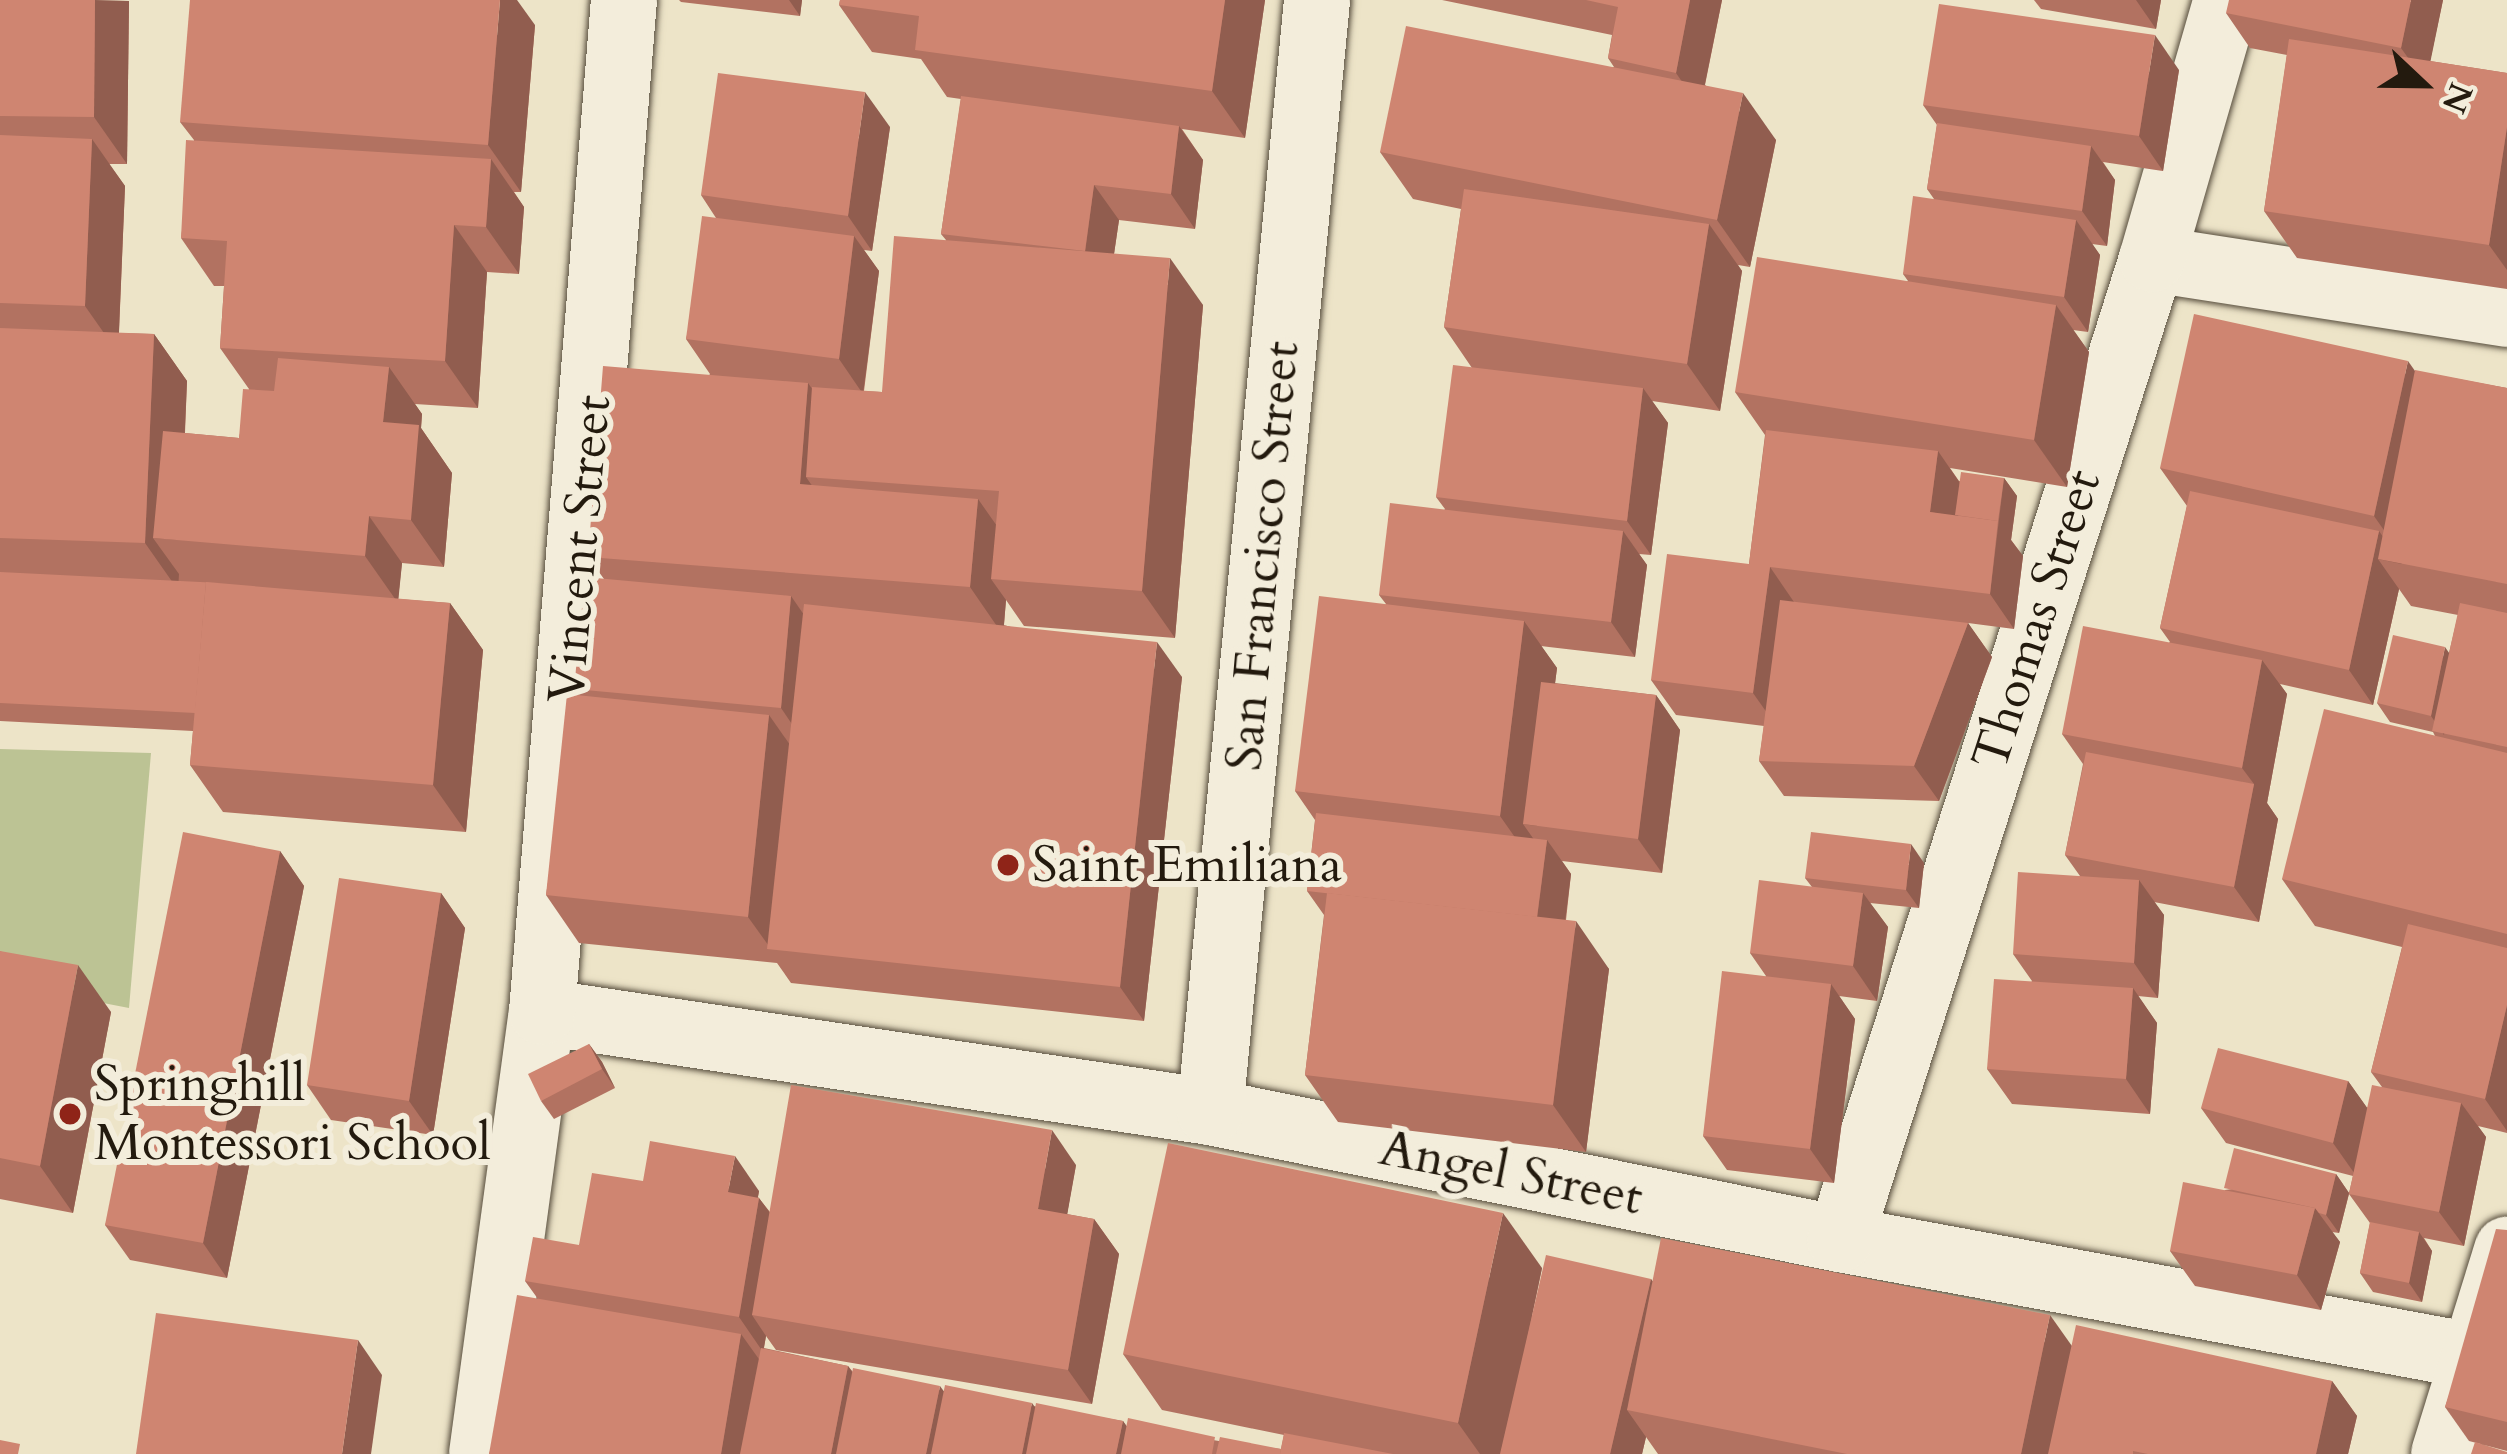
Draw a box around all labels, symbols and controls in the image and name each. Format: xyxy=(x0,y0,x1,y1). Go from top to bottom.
north arrow xyxy=(2363,24,2483,144)
text: N xyxy=(2431,76,2483,119)
street label: San Francisco Street xyxy=(1214,339,1312,773)
street label: Vincent Street xyxy=(536,393,624,705)
street label: Thomas Street xyxy=(1960,462,2114,778)
place label: Saint Emiliana xyxy=(1032,834,1342,896)
marker: Saint Emiliana xyxy=(995,852,1021,878)
place label: Springhill Montessori School xyxy=(94,1054,491,1174)
marker: Springhill Montessori School xyxy=(57,1101,83,1127)
street label: Angel Street xyxy=(1374,1118,1648,1228)

